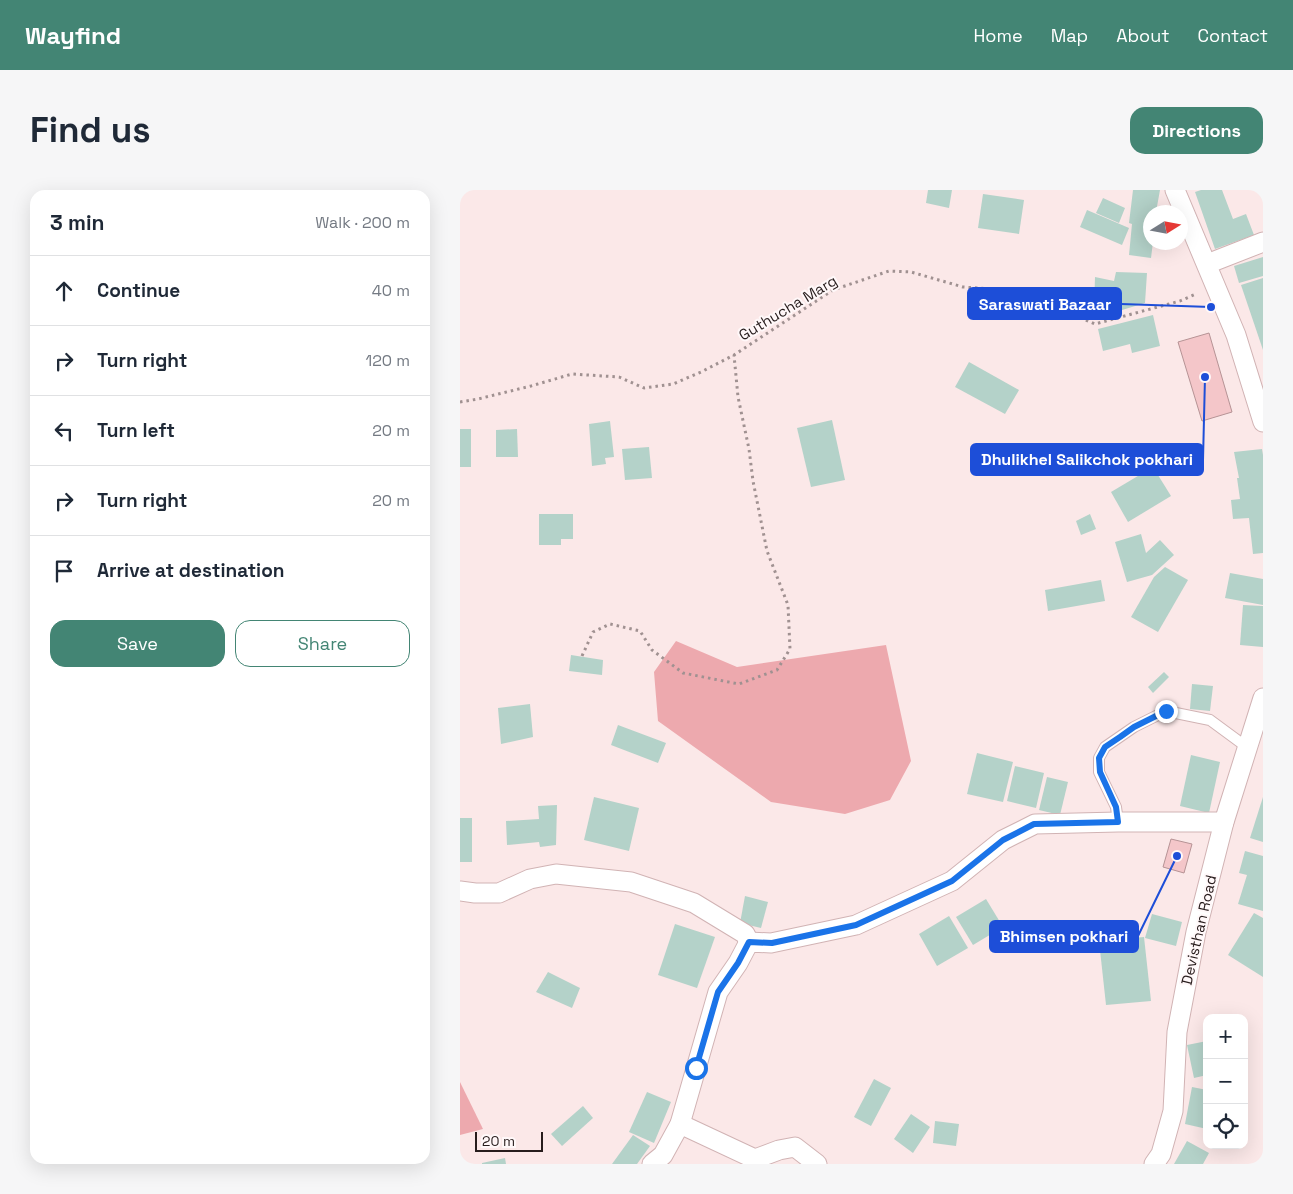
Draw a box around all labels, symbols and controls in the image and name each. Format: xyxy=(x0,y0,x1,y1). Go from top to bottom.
text: Wayfind xyxy=(25,20,121,51)
text: Home xyxy=(974,24,1023,47)
text: Map xyxy=(1051,24,1088,47)
text: About xyxy=(1116,24,1170,47)
text: Contact xyxy=(1198,24,1268,47)
button: Directions xyxy=(1130,107,1263,154)
text: Find us xyxy=(30,108,151,152)
north arrow xyxy=(1143,205,1188,250)
text: 3 min xyxy=(50,209,105,236)
text: Walk · 200 m xyxy=(315,212,410,233)
street label: Guthucha Marg xyxy=(735,271,840,344)
icon: ahead xyxy=(50,277,78,305)
text: Continue xyxy=(97,278,180,303)
text: 40 m xyxy=(372,280,410,301)
callout: Saraswati Bazaar xyxy=(968,288,1121,319)
text: Saraswati Bazaar xyxy=(979,294,1111,315)
icon: right xyxy=(50,347,78,375)
text: Turn right xyxy=(97,348,187,373)
text: 120 m xyxy=(366,350,410,371)
icon: left xyxy=(50,417,78,445)
text: Turn left xyxy=(97,418,175,443)
text: 20 m xyxy=(372,420,410,441)
callout: Dhulikhel Salikchok pokhari xyxy=(971,444,1203,475)
text: Dhulikhel Salikchok pokhari xyxy=(981,449,1193,470)
icon: right xyxy=(50,487,78,515)
text: Turn right xyxy=(97,488,187,513)
text: 20 m xyxy=(372,490,410,511)
icon: arrive xyxy=(50,557,78,585)
text: Arrive at destination xyxy=(97,558,285,583)
button: Save xyxy=(50,620,225,667)
button: Share xyxy=(235,620,410,667)
route end xyxy=(1155,700,1178,723)
street label: Devisthan Road xyxy=(1177,873,1220,987)
callout: Bhimsen pokhari xyxy=(990,921,1138,952)
text: Bhimsen pokhari xyxy=(1000,926,1128,947)
map controls xyxy=(1203,1014,1248,1149)
button: + xyxy=(1203,1014,1248,1059)
route start xyxy=(685,1057,708,1080)
button: − xyxy=(1203,1059,1248,1104)
button: locate xyxy=(1203,1104,1248,1149)
scale bar xyxy=(475,1129,542,1152)
text: 20 m xyxy=(482,1132,515,1150)

